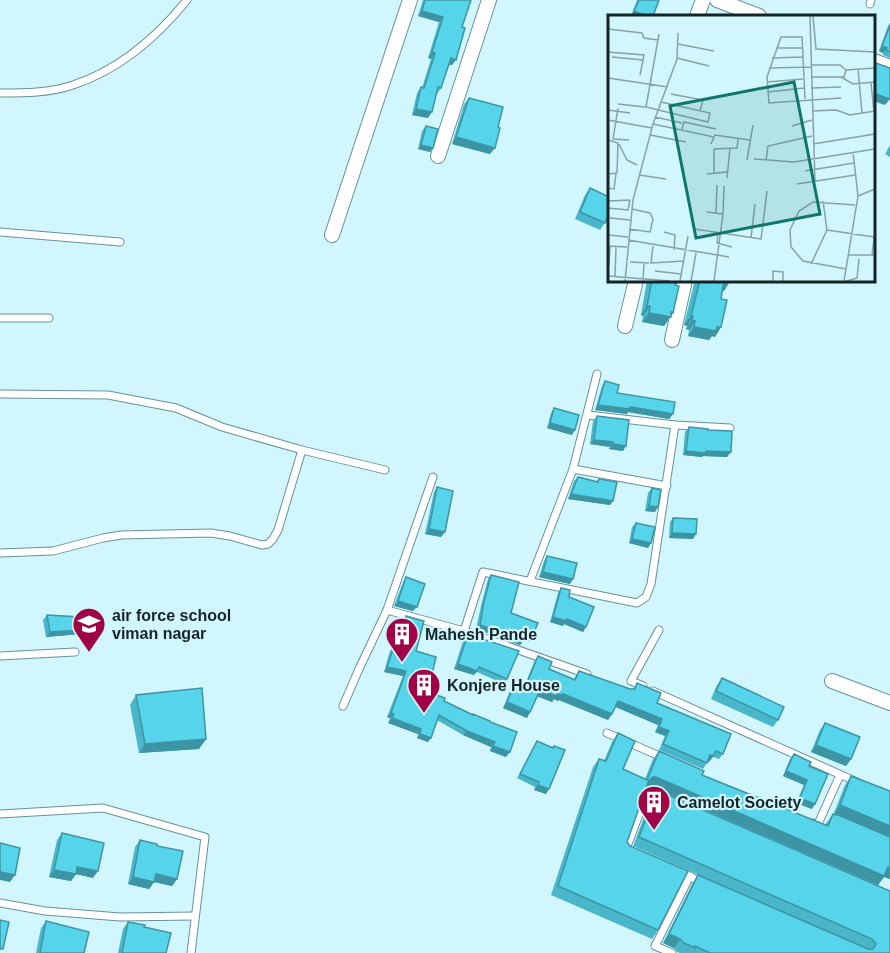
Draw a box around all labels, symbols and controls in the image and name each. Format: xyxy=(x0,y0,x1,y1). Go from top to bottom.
inset map xyxy=(608,15,875,282)
school or university icon: air force school viman nagar xyxy=(71,606,107,653)
place label: air force school viman nagar xyxy=(112,607,231,642)
building icon: Mahesh Pande xyxy=(384,616,420,663)
place label: Mahesh Pande xyxy=(425,626,537,643)
building icon: Konjere House xyxy=(406,667,442,714)
place label: Konjere House xyxy=(447,677,560,694)
building icon: Camelot Society xyxy=(636,784,672,831)
place label: Camelot Society xyxy=(677,794,802,811)

